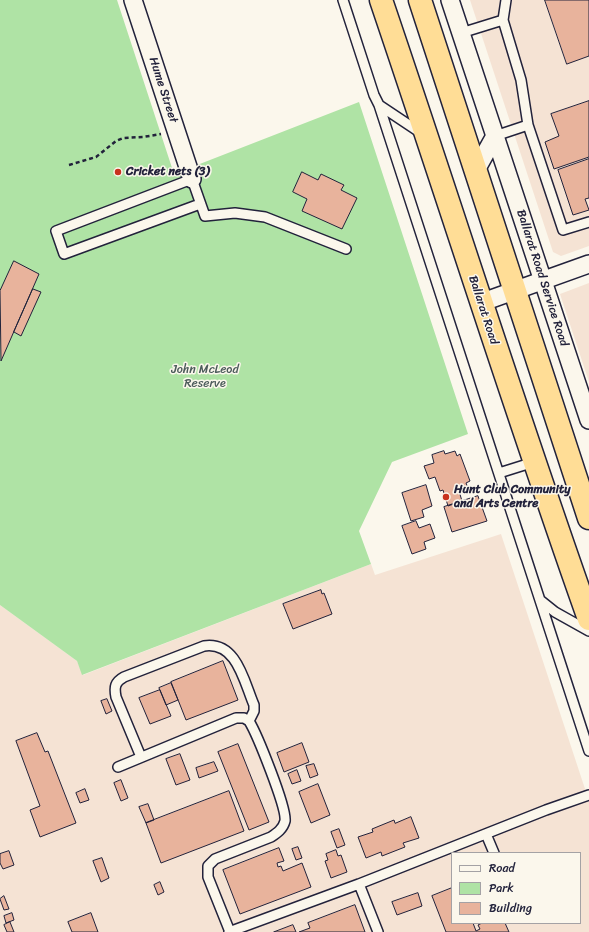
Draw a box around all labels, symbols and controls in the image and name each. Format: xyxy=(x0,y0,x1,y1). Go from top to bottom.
street label: Hume Street xyxy=(146,55,180,125)
place label: Cricket nets (3) xyxy=(126,165,210,179)
marker: Cricket nets (3) xyxy=(113,167,123,177)
street label: Ballarat Road Service Road xyxy=(513,208,571,348)
street label: Ballarat Road xyxy=(465,274,501,346)
park label: John McLeod Reserve xyxy=(171,363,239,391)
place label: Hunt Club Community and Arts Centre xyxy=(454,483,570,511)
marker: Hunt Club Community and Arts Centre xyxy=(441,492,451,502)
legend xyxy=(451,852,581,924)
text: Road xyxy=(489,857,515,879)
text: Park xyxy=(489,877,514,899)
text: Building xyxy=(489,897,532,919)

